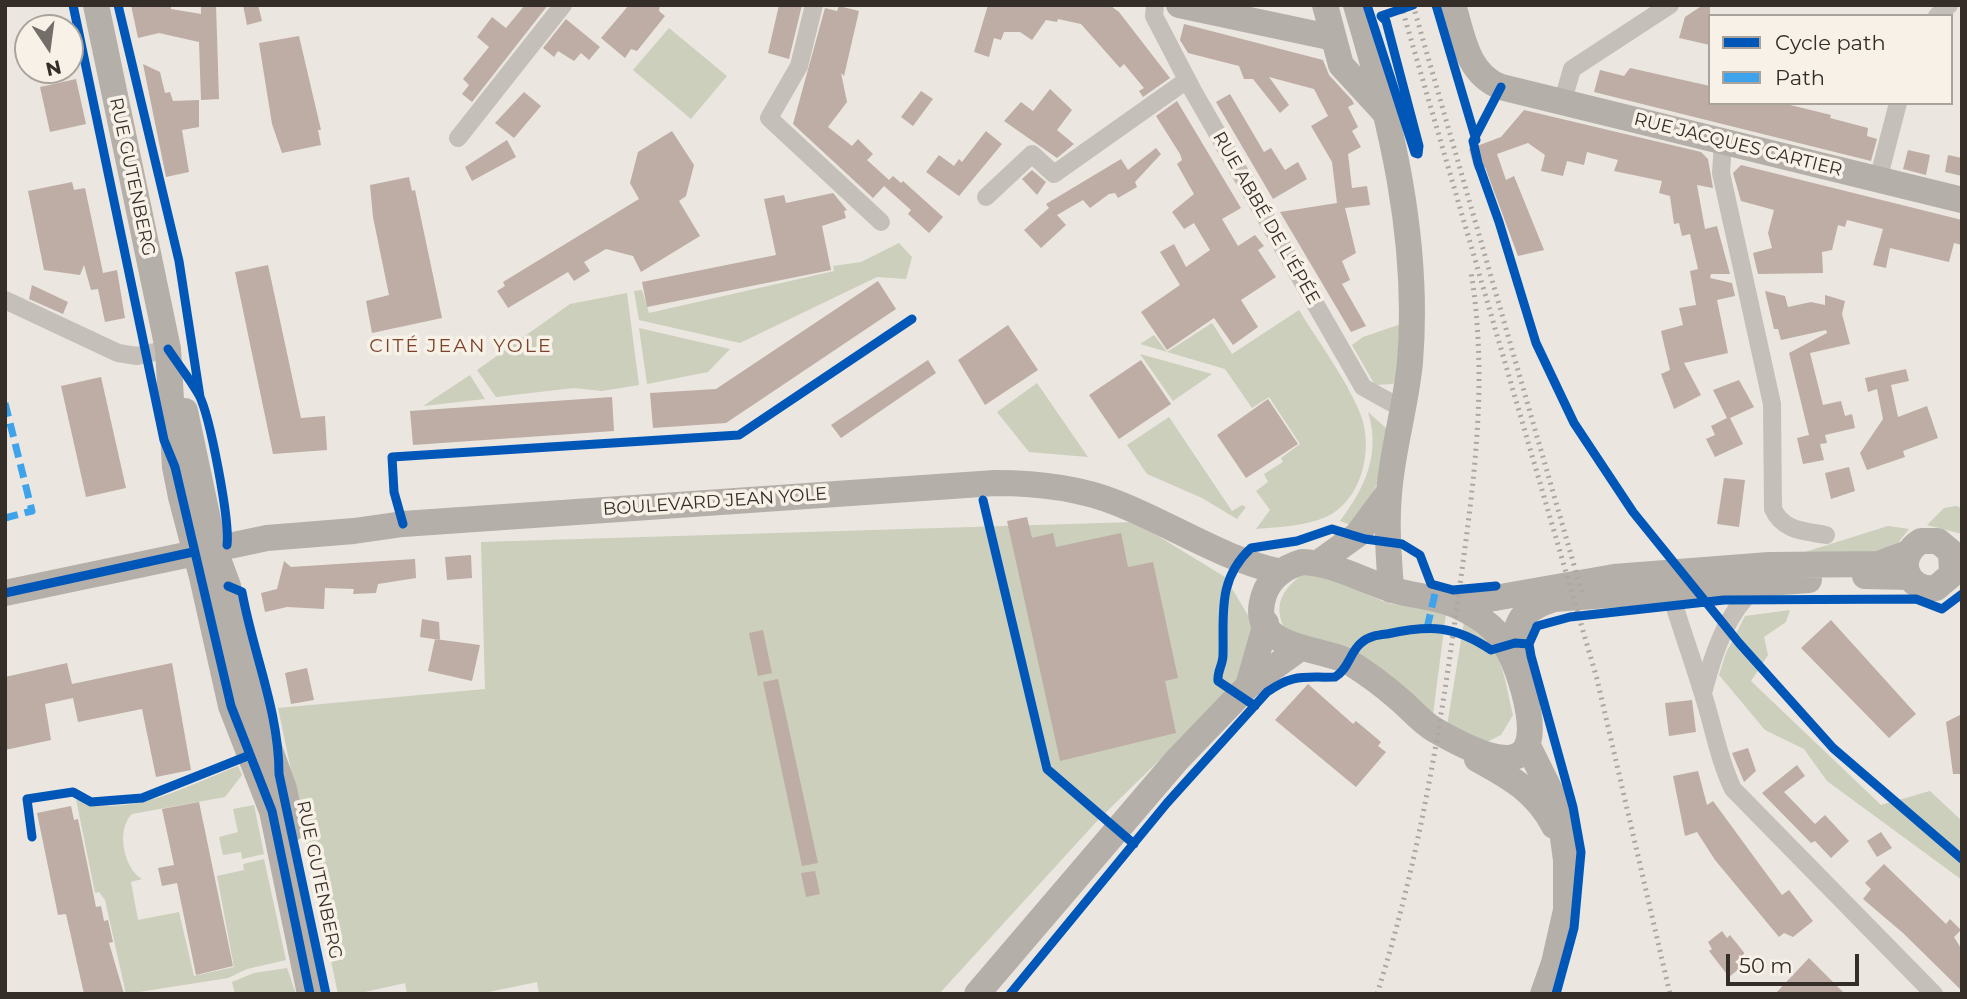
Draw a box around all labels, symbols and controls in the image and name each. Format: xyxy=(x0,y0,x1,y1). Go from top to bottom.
north arrow xyxy=(14,14,84,84)
legend xyxy=(1708,14,1953,105)
text: Cycle path xyxy=(1775,30,1886,55)
text: N xyxy=(43,55,63,81)
text: Path xyxy=(1775,65,1825,90)
street label: RUE GUTENBERG xyxy=(105,96,159,258)
street label: RUE JACQUES CARTIER xyxy=(1632,109,1844,181)
street label: RUE ABBÉ DE L'ÉPÉE xyxy=(1208,128,1324,308)
district label: CITÉ JEAN YOLE xyxy=(371,335,551,357)
street label: BOULEVARD JEAN YOLE xyxy=(602,483,828,521)
street label: RUE GUTENBERG xyxy=(292,799,346,961)
scale bar xyxy=(1729,940,1862,984)
text: 50 m xyxy=(1739,953,1793,978)

